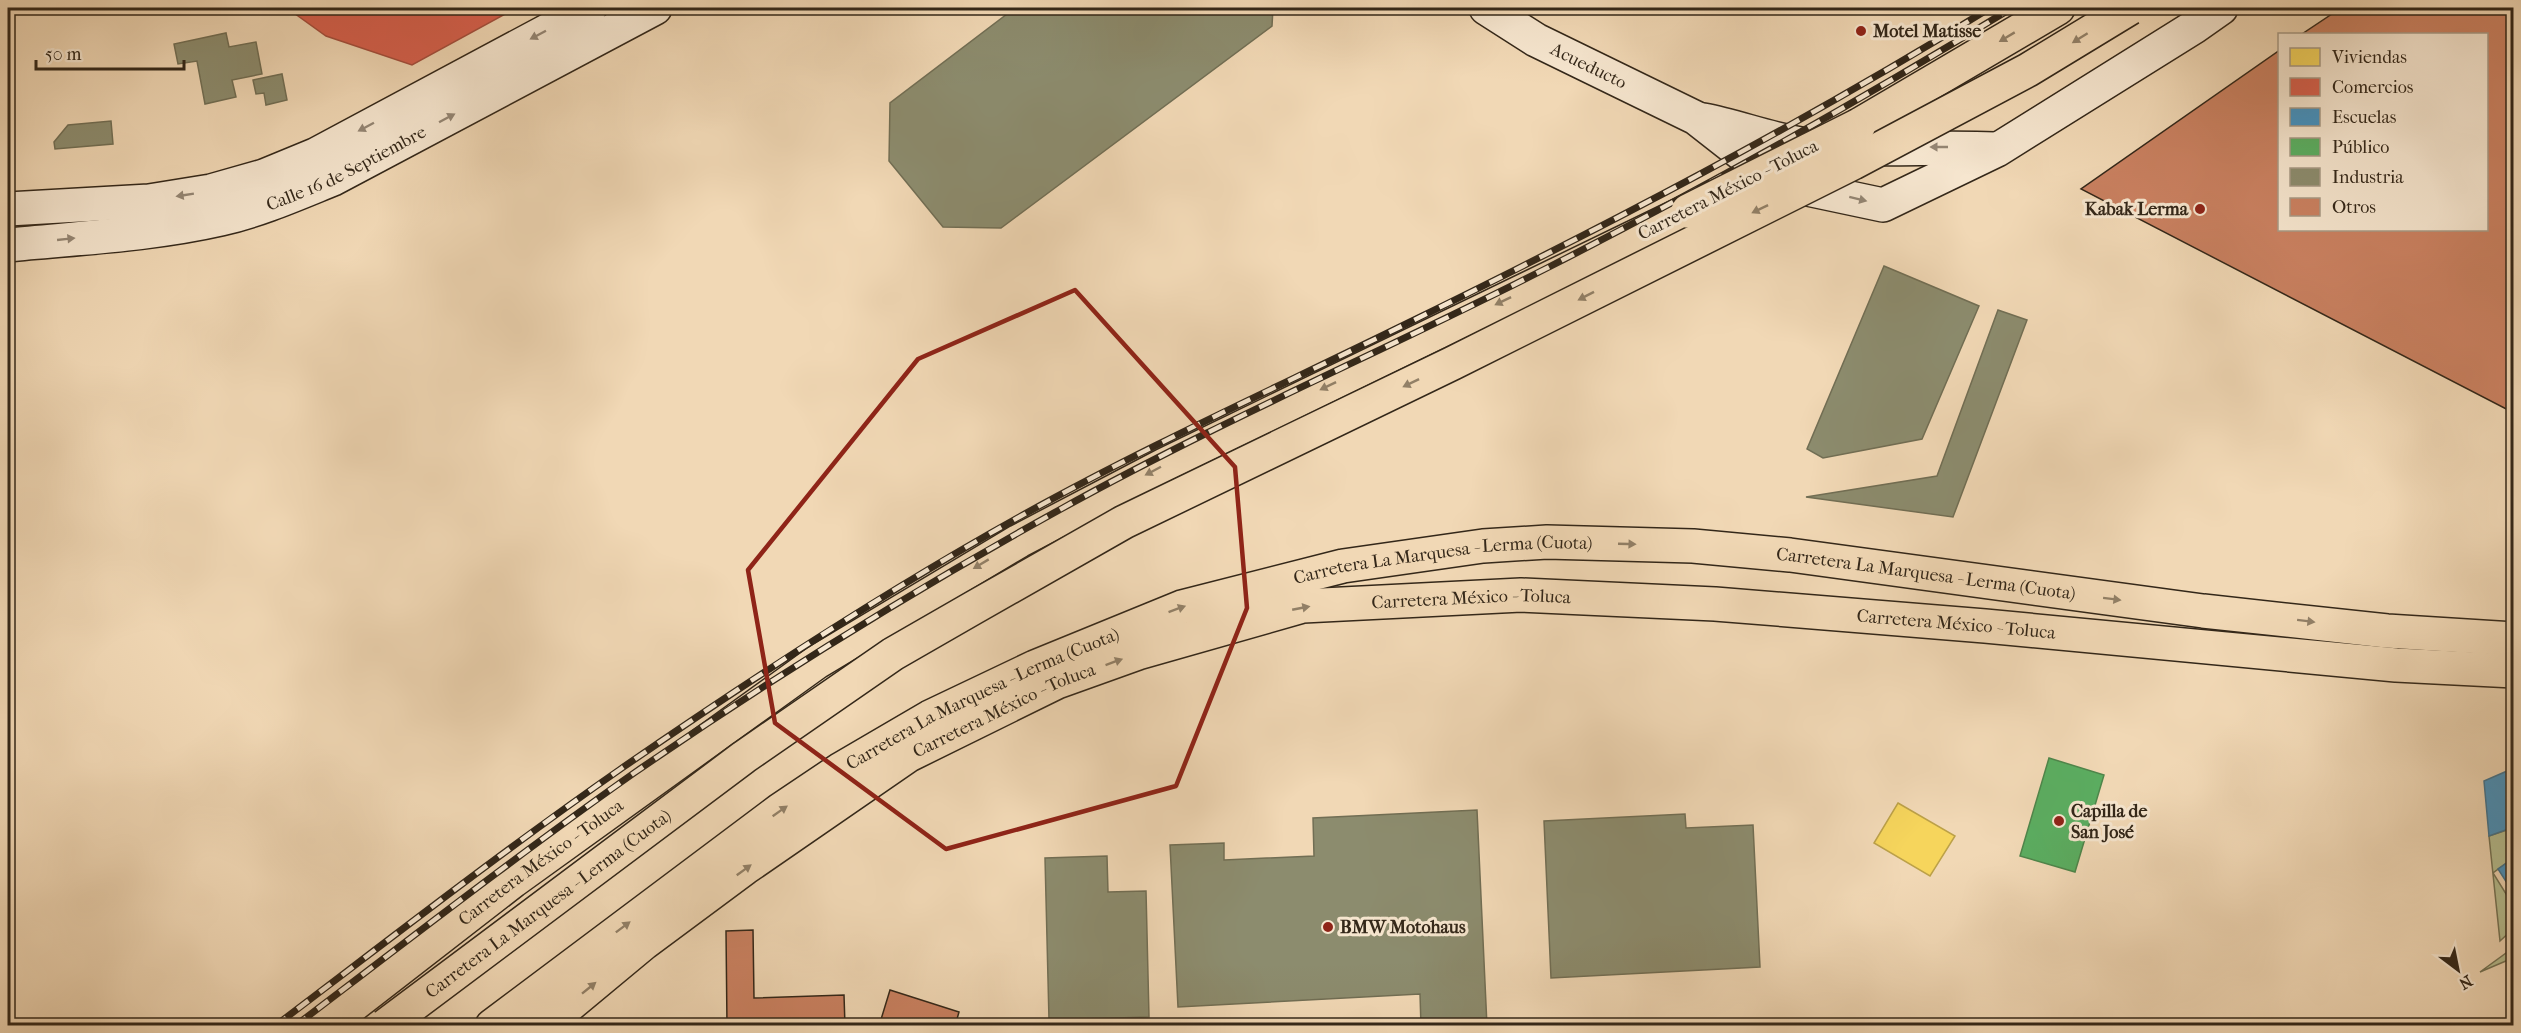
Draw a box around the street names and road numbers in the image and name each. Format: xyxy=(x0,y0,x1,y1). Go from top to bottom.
street label: Acueducto xyxy=(1546,38,1630,93)
street label: Calle 16 de Septiembre xyxy=(263,121,430,215)
street label: Carretera México - Toluca xyxy=(1634,135,1822,245)
street label: Carretera La Marquesa - Lerma (Cuota) xyxy=(1291,531,1593,589)
street label: Carretera La Marquesa - Lerma (Cuota) xyxy=(1775,543,2077,604)
street label: Carretera México - Toluca xyxy=(1371,584,1572,613)
street label: Carretera México - Toluca xyxy=(1856,605,2057,643)
street label: Carretera La Marquesa - Lerma (Cuota) xyxy=(842,623,1122,774)
street label: Carretera México - Toluca xyxy=(909,658,1099,762)
street label: Carretera México - Toluca xyxy=(454,794,628,930)
street label: Carretera La Marquesa - Lerma (Cuota) xyxy=(421,805,675,1003)

